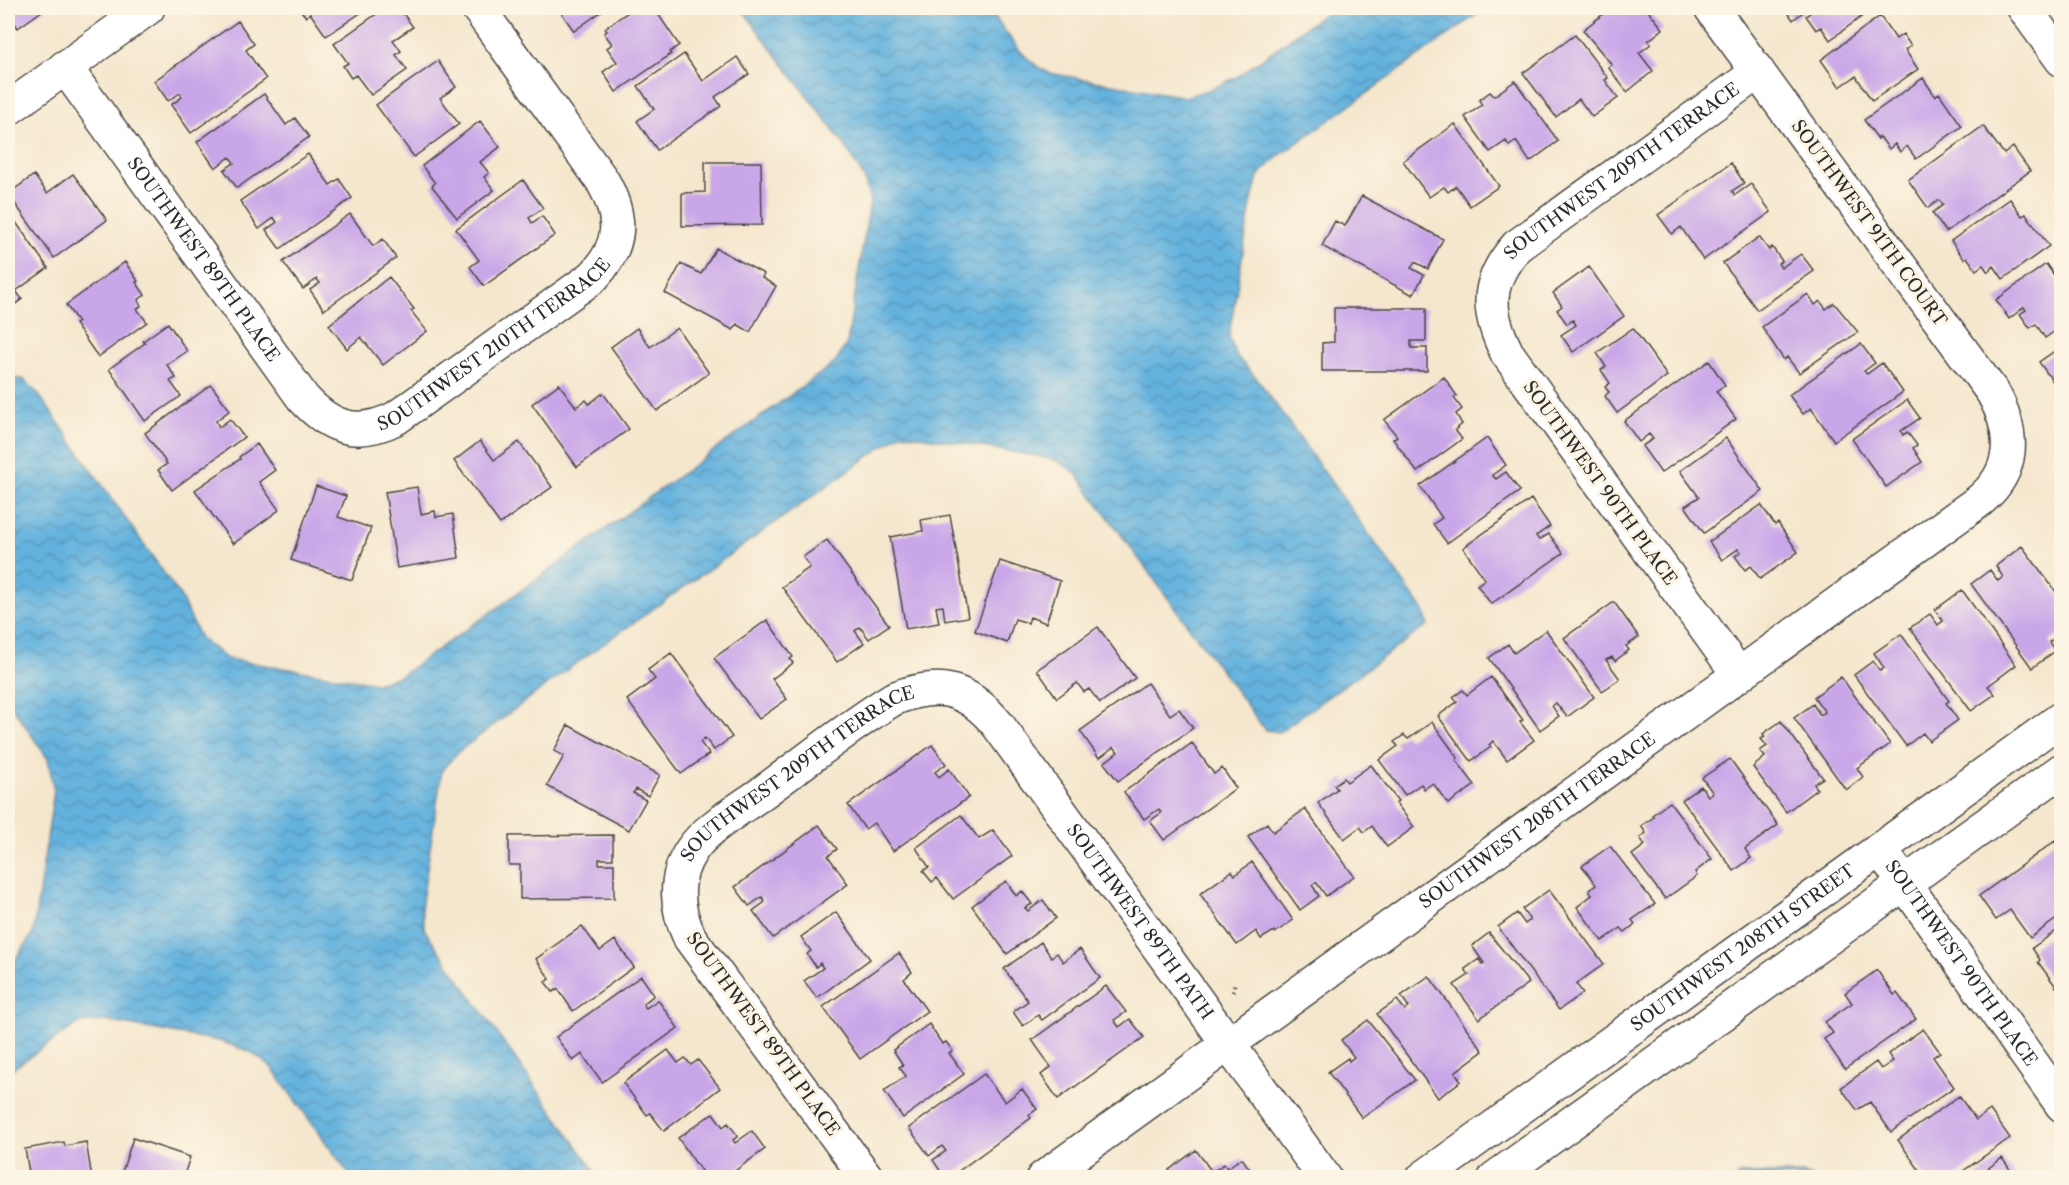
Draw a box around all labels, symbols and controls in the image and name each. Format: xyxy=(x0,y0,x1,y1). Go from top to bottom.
street label: SOUTHWEST 209TH TERRACE xyxy=(1499,78,1744,264)
street label: SOUTHWEST 91TH COURT xyxy=(1787,115,1952,331)
street label: SOUTHWEST 89TH PLACE xyxy=(122,153,284,366)
street label: SOUTHWEST 210TH TERRACE xyxy=(374,254,615,436)
street label: SOUTHWEST 90TH PLACE xyxy=(1518,376,1682,590)
street label: SOUTHWEST 209TH TERRACE xyxy=(676,681,917,866)
street label: SOUTHWEST 208TH TERRACE xyxy=(1415,728,1660,913)
street label: SOUTHWEST 89TH PATH xyxy=(1062,820,1218,1024)
street label: SOUTHWEST 90TH PLACE xyxy=(1880,856,2042,1070)
street label: SOUTHWEST 208TH STREET xyxy=(1626,859,1860,1036)
street label: SOUTHWEST 89TH PLACE xyxy=(682,928,844,1140)

